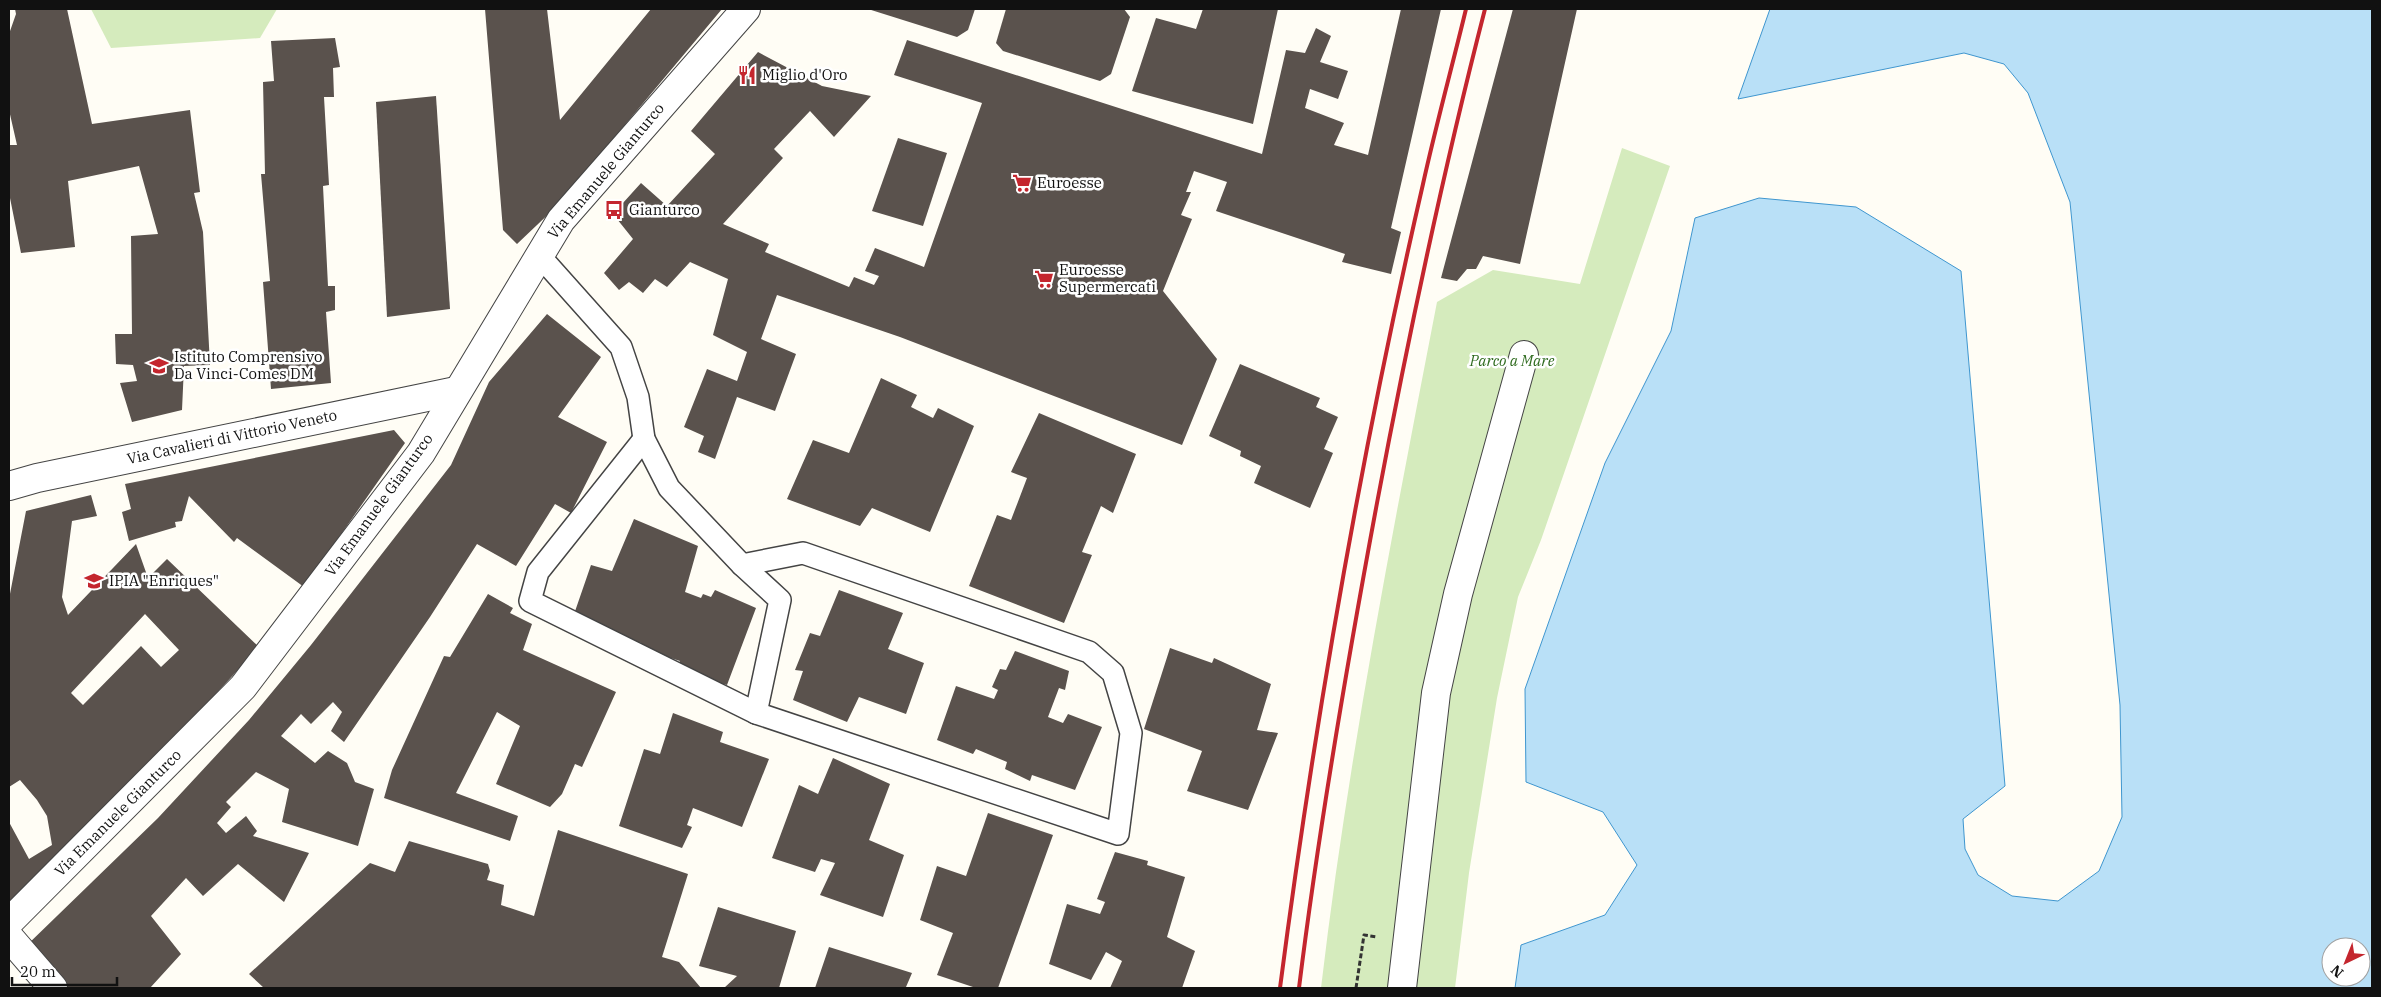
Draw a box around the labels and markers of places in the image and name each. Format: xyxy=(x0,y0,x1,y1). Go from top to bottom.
restaurant icon: Miglio d'Oro xyxy=(736,64,758,86)
place label: Miglio d'Oro xyxy=(762,65,848,84)
supermarket icon: Euroesse xyxy=(1011,172,1033,194)
place label: Euroesse xyxy=(1037,173,1102,192)
bus stop icon: Gianturco xyxy=(603,199,625,221)
place label: Gianturco xyxy=(629,201,700,219)
place label: Euroesse Supermercati xyxy=(1059,260,1156,296)
supermarket icon: Euroesse Supermercati xyxy=(1033,268,1055,290)
place label: Istituto Comprensivo Da Vinci-Comes DM xyxy=(174,347,322,383)
school or university icon: Istituto Comprensivo Da Vinci-Comes DM xyxy=(148,355,170,377)
school or university icon: IPIA "Enriques" xyxy=(83,570,105,592)
place label: IPIA "Enriques" xyxy=(109,571,219,590)

